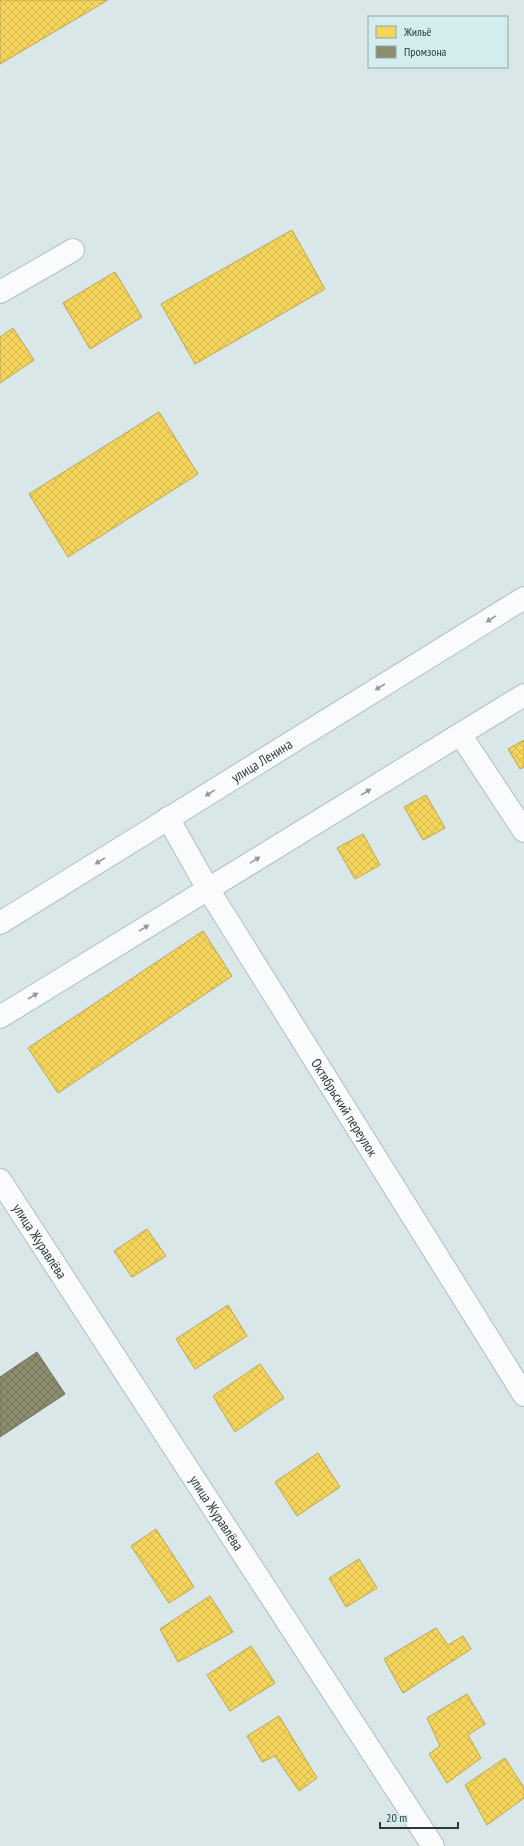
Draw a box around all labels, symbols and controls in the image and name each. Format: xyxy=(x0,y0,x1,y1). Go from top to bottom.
legend xyxy=(368,16,508,68)
text: Жильё xyxy=(403,24,431,39)
text: Промзона xyxy=(404,44,447,59)
one-way arrow xyxy=(486,615,496,623)
one-way arrow xyxy=(374,684,386,691)
street label: улица Ленина xyxy=(228,735,296,786)
one-way arrow xyxy=(361,788,371,796)
one-way arrow xyxy=(204,789,216,796)
one-way arrow xyxy=(95,857,105,865)
one-way arrow xyxy=(249,857,261,864)
one-way arrow xyxy=(138,925,150,932)
one-way arrow xyxy=(27,993,39,1000)
street label: Октябрьский переулок xyxy=(307,1055,382,1160)
street label: улица Журавлёва xyxy=(9,1200,71,1282)
street label: улица Журавлёва xyxy=(185,1472,247,1554)
scale bar xyxy=(380,1804,458,1830)
text: 20 m xyxy=(386,1810,407,1825)

